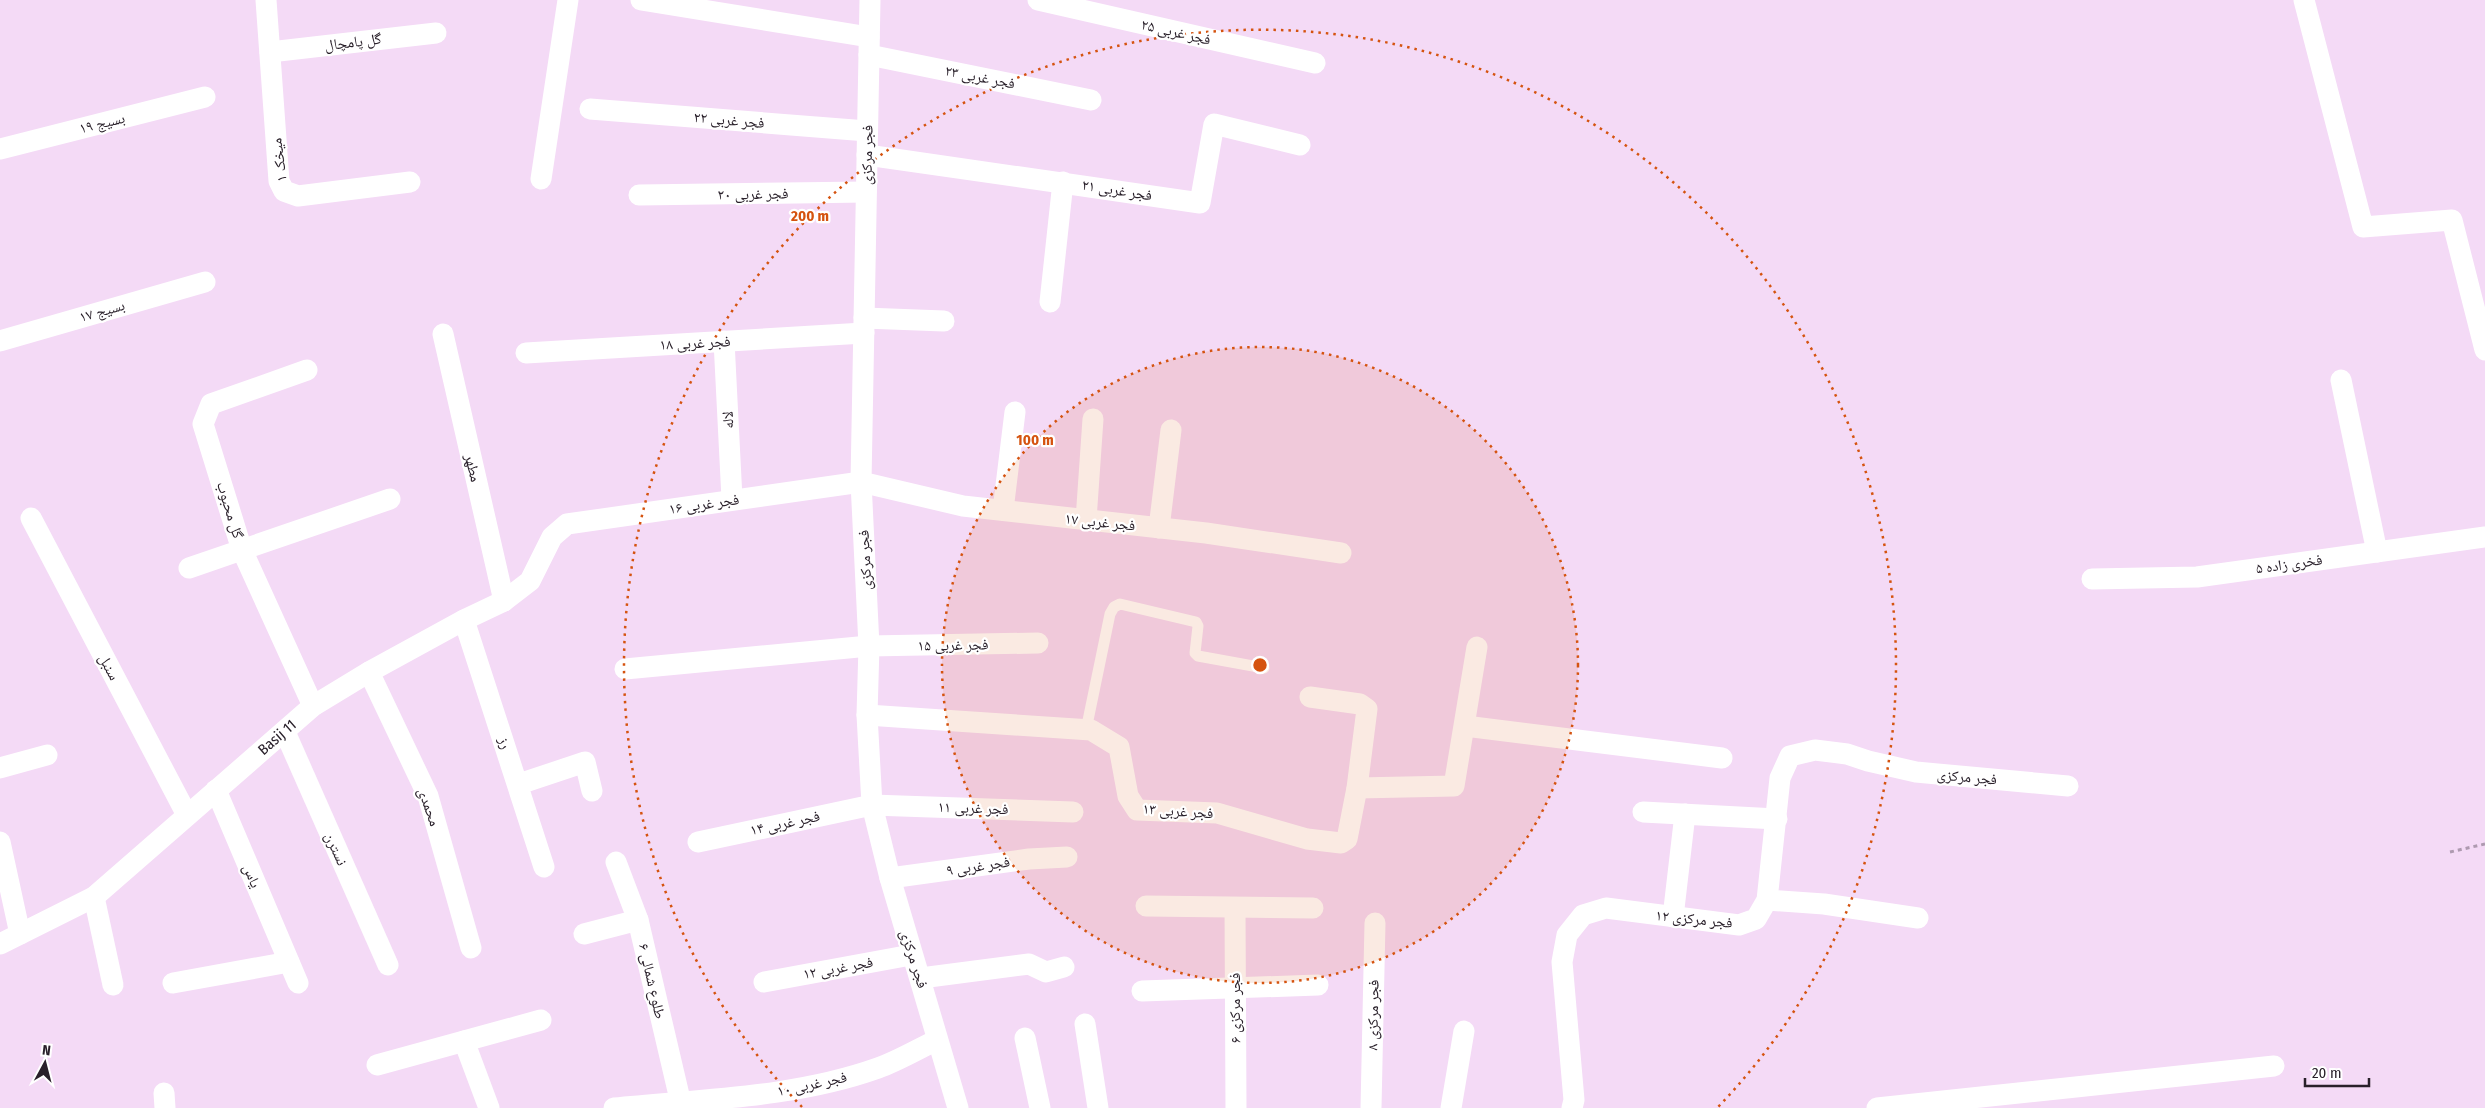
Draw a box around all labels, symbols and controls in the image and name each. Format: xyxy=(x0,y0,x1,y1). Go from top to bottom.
street label: فجر غربی ۲۵ xyxy=(1139,15,1213,50)
street label: گل پامچال xyxy=(324,30,383,55)
street label: فجر غربی ۲۳ xyxy=(943,61,1017,94)
street label: فجر غربی ۲۲ xyxy=(693,108,765,133)
street label: بسیج ۱۹ xyxy=(77,109,127,138)
street label: فجر مرکزی xyxy=(857,125,878,185)
street label: میخک ۱ xyxy=(267,137,291,183)
street label: فجر غربی ۲۱ xyxy=(1080,176,1153,205)
street label: فجر غربی ۲۰ xyxy=(717,184,789,205)
text: 200 m xyxy=(790,207,829,225)
street label: بسیج ۱۷ xyxy=(77,296,127,327)
street label: فجر غربی ۱۸ xyxy=(659,332,731,355)
street label: لاله xyxy=(719,411,737,429)
text: 100 m xyxy=(1016,431,1054,449)
street label: مطهر xyxy=(461,451,485,484)
street label: گل محبوب xyxy=(212,479,247,541)
street label: فجر غربی ۱۶ xyxy=(668,490,741,519)
street label: فجر غربی ۱۷ xyxy=(1064,509,1136,536)
street label: فجر مرکزی xyxy=(854,529,877,591)
street label: فخری زاده ۵ xyxy=(2255,550,2324,579)
street label: فجر غربی ۱۵ xyxy=(917,635,989,656)
street label: سنبل xyxy=(94,651,123,684)
centre of rings xyxy=(1251,656,1269,674)
street label: Basij 11 xyxy=(254,716,300,759)
street label: رز xyxy=(494,734,515,751)
street label: فجر مرکزی xyxy=(1936,765,1998,790)
street label: محمدی xyxy=(413,785,444,829)
street label: فجر غربی ۱۱ xyxy=(937,798,1009,819)
street label: فجر غربی ۱۳ xyxy=(1142,800,1214,823)
street label: فجر غربی ۱۴ xyxy=(748,807,822,840)
street label: نسترن xyxy=(320,830,351,869)
street label: فجر غربی ۹ xyxy=(945,853,1011,880)
street label: یاس xyxy=(238,861,265,891)
street label: فجر مرکزی ۱۲ xyxy=(1654,906,1733,933)
street label: فجر مرکزی xyxy=(895,928,932,991)
street label: طلوع شمالی ۶ xyxy=(634,942,669,1021)
street label: فجر غربی ۱۲ xyxy=(801,953,875,984)
street label: فجر مرکزی ۶ xyxy=(1226,973,1245,1043)
street label: فجر مرکزی ۸ xyxy=(1363,980,1384,1050)
north arrow xyxy=(20,1038,70,1088)
text: N xyxy=(41,1042,52,1060)
scale bar xyxy=(2305,1056,2369,1088)
text: 20 m xyxy=(2312,1064,2342,1082)
street label: فجر غربی ۱۰ xyxy=(775,1068,849,1101)

